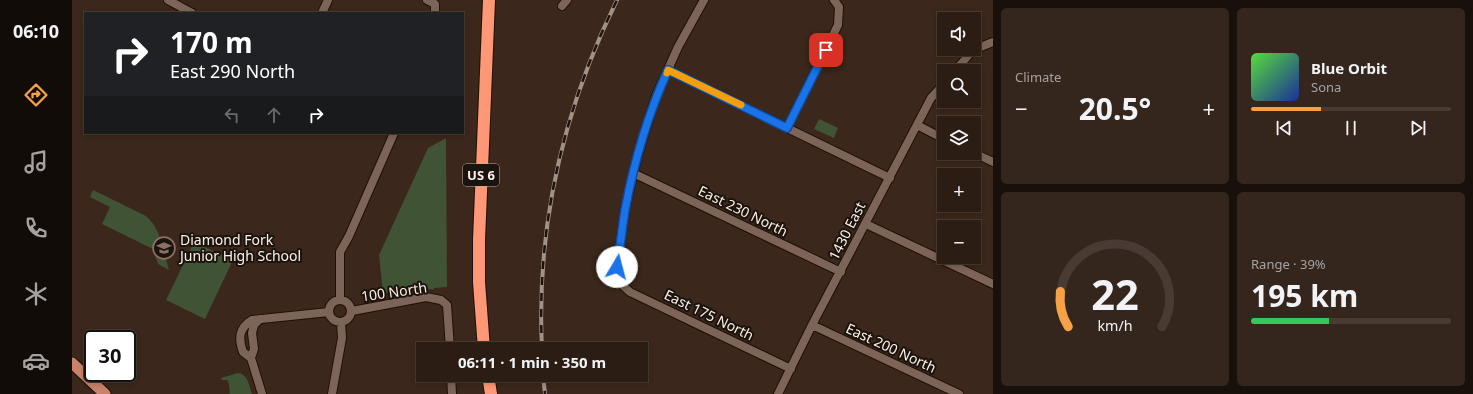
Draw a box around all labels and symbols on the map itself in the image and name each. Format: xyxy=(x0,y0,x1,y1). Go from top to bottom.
pin xyxy=(809,33,843,67)
road number: US 6 xyxy=(463,164,499,186)
street label: East 230 North xyxy=(695,181,791,240)
street label: 1430 East xyxy=(824,198,869,263)
place label: Diamond Fork Junior High School xyxy=(178,230,301,265)
school or university icon: Diamond Fork Junior High School xyxy=(151,235,177,261)
position arrow xyxy=(596,246,638,288)
street label: 100 North xyxy=(360,277,428,306)
street label: East 175 North xyxy=(661,285,757,344)
street label: East 200 North xyxy=(843,318,939,377)
speed limit sign: 30 xyxy=(84,330,136,382)

